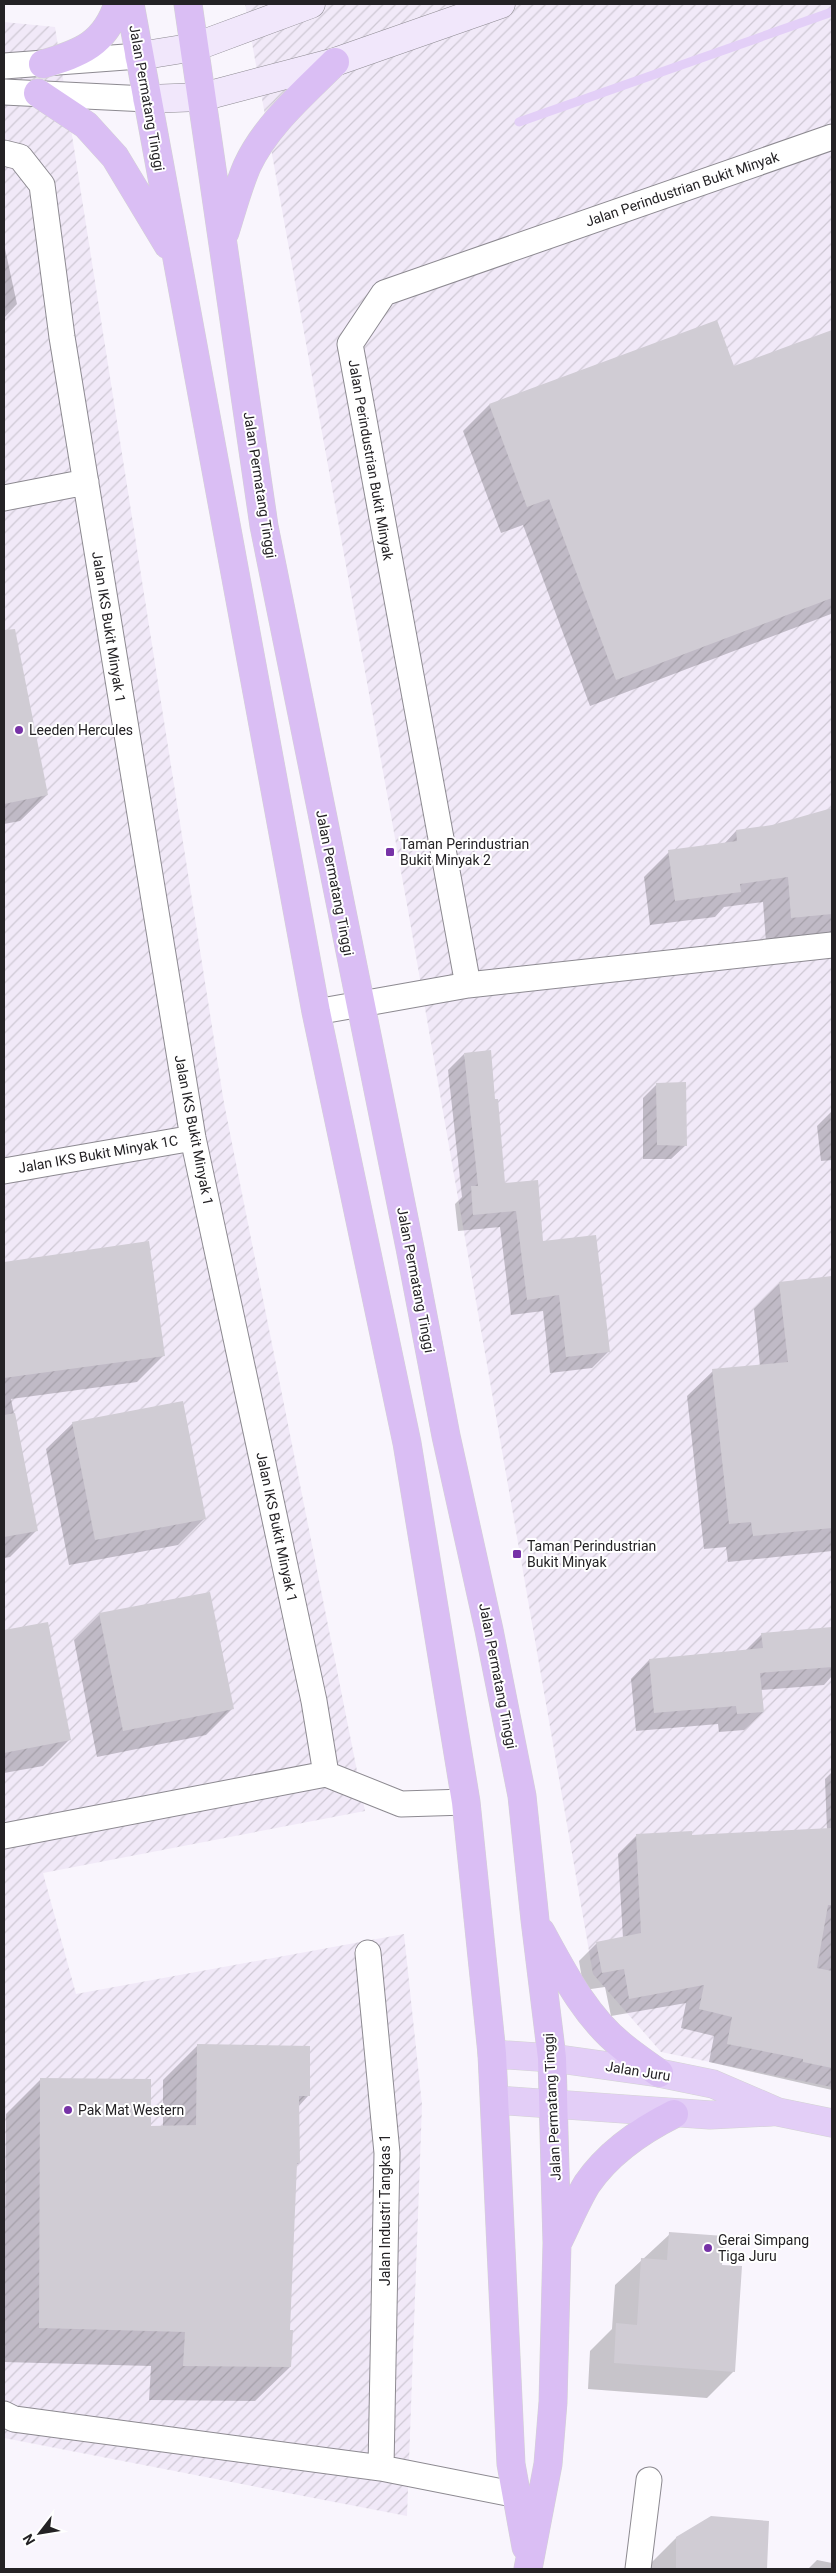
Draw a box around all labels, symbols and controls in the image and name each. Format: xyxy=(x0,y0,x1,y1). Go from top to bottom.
street label: Jalan Permatang Tinggi xyxy=(126,24,168,172)
street label: Jalan Perindustrian Bukit Minyak xyxy=(583,148,782,230)
street label: Jalan Perindustrian Bukit Minyak xyxy=(345,358,397,563)
street label: Jalan Permatang Tinggi xyxy=(241,411,279,559)
street label: Jalan IKS Bukit Minyak 1 xyxy=(89,550,129,704)
place label: Leeden Hercules xyxy=(29,722,133,738)
marker: Leeden Hercules xyxy=(13,724,25,736)
street label: Jalan Permatang Tinggi xyxy=(313,809,357,957)
place label: Taman Perindustrian Bukit Minyak 2 xyxy=(400,836,529,868)
marker: Taman Perindustrian Bukit Minyak 2 xyxy=(384,846,396,858)
street label: Jalan IKS Bukit Minyak 1 xyxy=(172,1053,216,1207)
street label: Jalan IKS Bukit Minyak 1C xyxy=(17,1132,179,1176)
street label: Jalan Permatang Tinggi xyxy=(394,1206,438,1354)
street label: Jalan IKS Bukit Minyak 1 xyxy=(253,1451,301,1603)
place label: Taman Perindustrian Bukit Minyak xyxy=(527,1538,656,1570)
marker: Taman Perindustrian Bukit Minyak xyxy=(511,1548,523,1560)
street label: Jalan Permatang Tinggi xyxy=(476,1602,520,1750)
street label: Jalan Permatang Tinggi xyxy=(540,2033,564,2181)
street label: Jalan Juru xyxy=(604,2058,672,2084)
place label: Pak Mat Western xyxy=(78,2102,184,2118)
marker: Pak Mat Western xyxy=(62,2104,74,2116)
street label: Jalan Industri Tangkas 1 xyxy=(377,2134,393,2286)
place label: Gerai Simpang Tiga Juru xyxy=(718,2232,809,2264)
marker: Gerai Simpang Tiga Juru xyxy=(702,2242,714,2254)
north arrow xyxy=(15,2508,65,2558)
text: N xyxy=(19,2531,38,2548)

